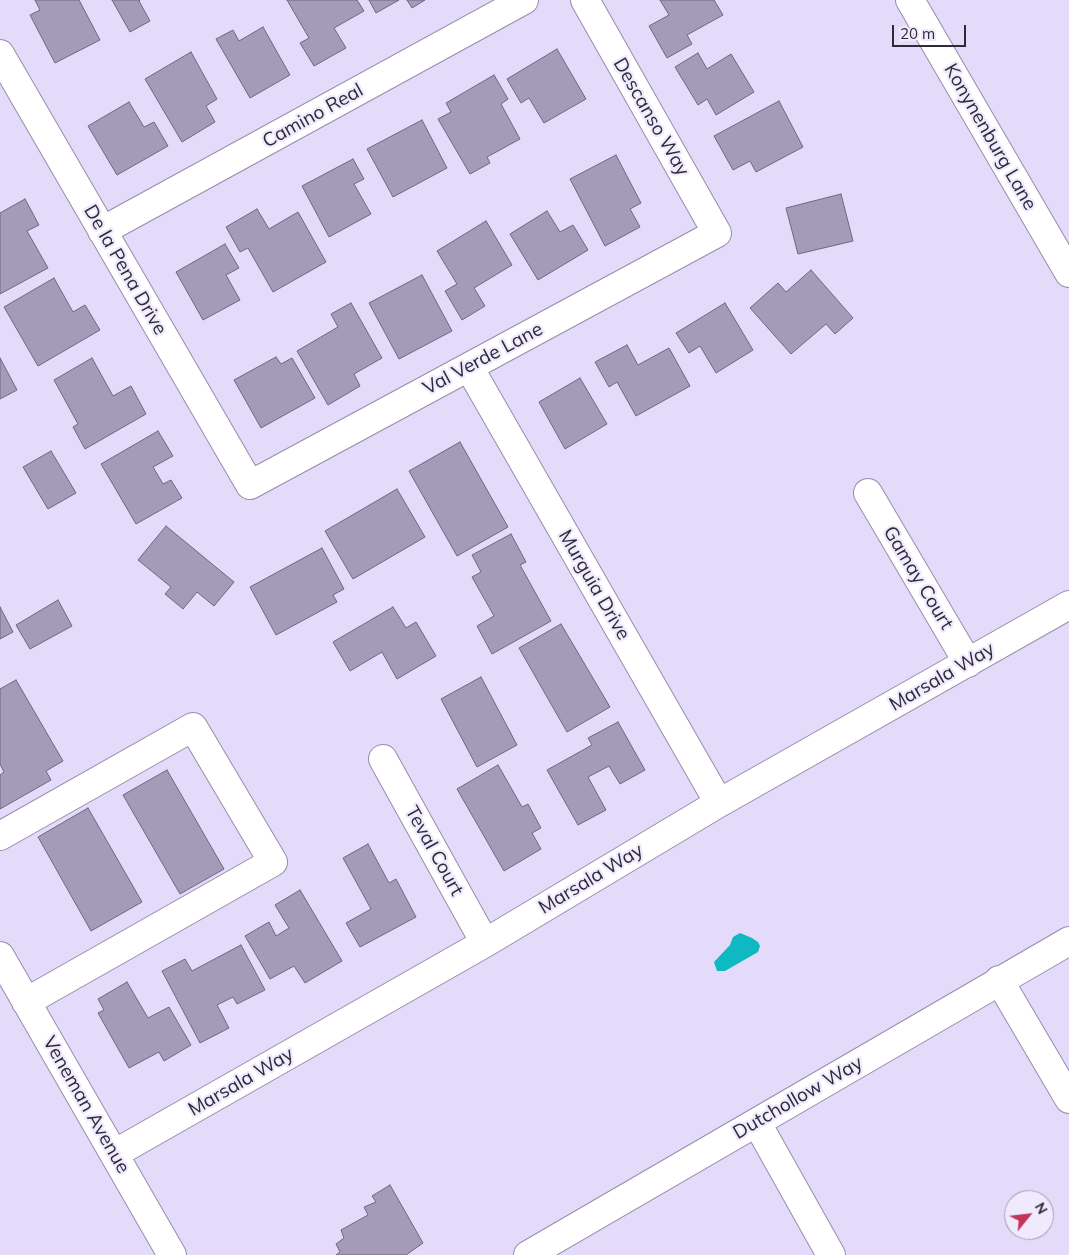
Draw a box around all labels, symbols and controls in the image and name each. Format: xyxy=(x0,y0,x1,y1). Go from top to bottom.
scale bar xyxy=(894,15,968,47)
text: 20 m xyxy=(900,24,935,43)
street label: Descanso Way xyxy=(608,54,694,180)
street label: Konynenburg Lane xyxy=(939,60,1041,214)
street label: Camino Real xyxy=(259,79,367,153)
street label: De la Pena Drive xyxy=(79,201,171,339)
street label: Val Verde Lane xyxy=(419,318,547,400)
street label: Gamay Court xyxy=(878,522,958,634)
street label: Murguia Drive xyxy=(553,526,635,644)
street label: Marsala Way xyxy=(885,638,999,716)
street label: Teval Court xyxy=(400,802,468,900)
street label: Marsala Way xyxy=(535,839,647,919)
street label: Veneman Avenue xyxy=(38,1032,134,1178)
street label: Marsala Way xyxy=(184,1043,298,1121)
street label: Dutchollow Way xyxy=(729,1052,867,1144)
north arrow xyxy=(1004,1190,1054,1240)
text: N xyxy=(1031,1199,1052,1217)

